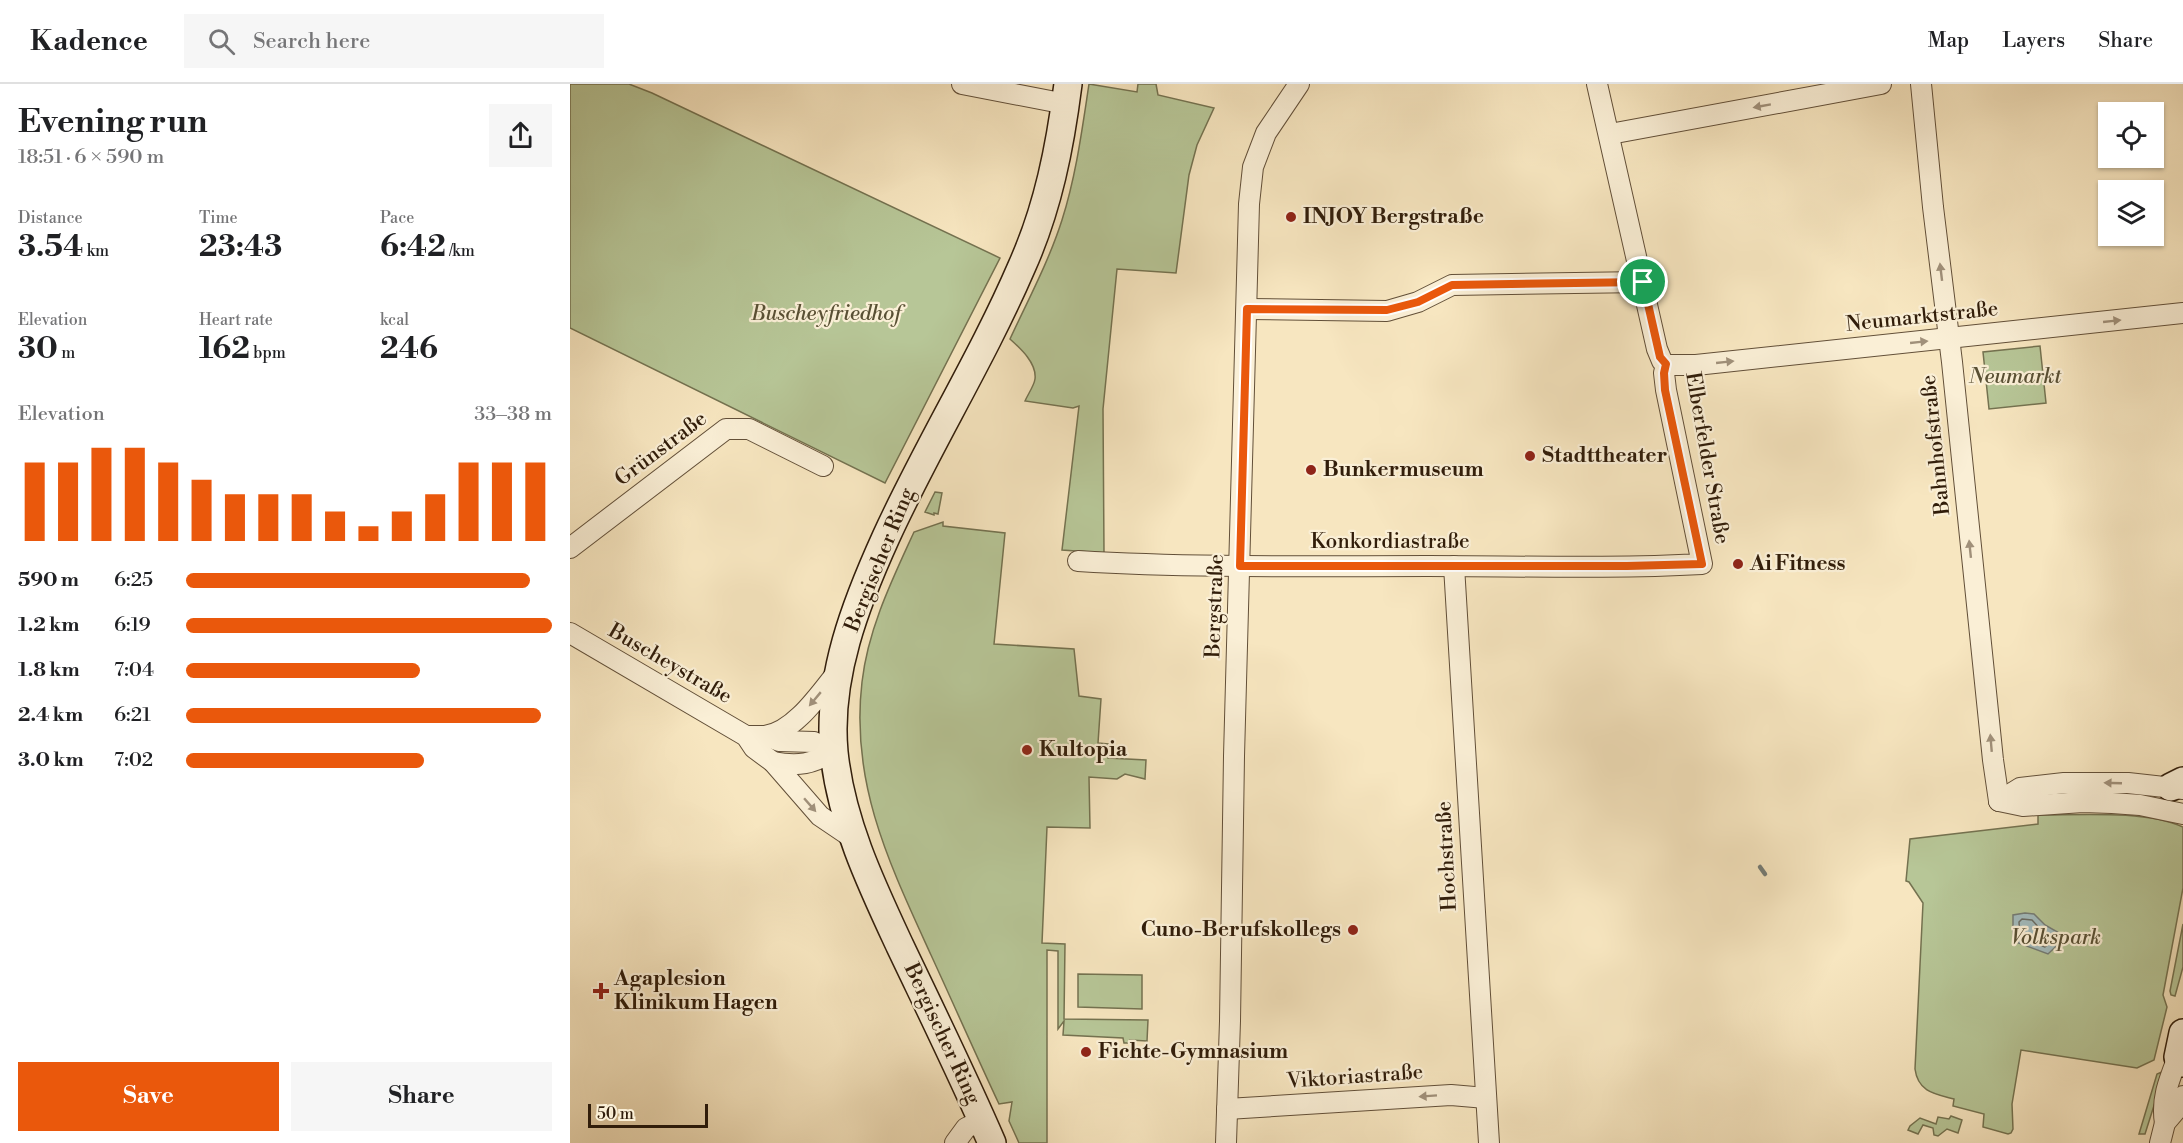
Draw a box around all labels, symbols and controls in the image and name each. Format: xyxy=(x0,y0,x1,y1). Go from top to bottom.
search box xyxy=(184,14,604,68)
text: Kadence xyxy=(30,24,148,59)
icon: search xyxy=(205,25,238,58)
text: Search here xyxy=(253,28,370,55)
text: Map xyxy=(1928,28,1969,54)
text: Layers xyxy=(2002,28,2065,54)
text: Share xyxy=(2098,28,2153,54)
text: Evening run xyxy=(18,102,207,143)
one-way arrow xyxy=(1752,102,1771,111)
map controls xyxy=(2098,102,2164,246)
button: locate xyxy=(2098,102,2164,168)
button: share xyxy=(489,104,552,167)
text: 18:51 · 6 × 590 m xyxy=(18,145,164,170)
button: layers xyxy=(2098,180,2164,246)
place label: INJOY Bergstraße xyxy=(1303,204,1484,230)
text: Distance xyxy=(18,208,83,228)
text: Time xyxy=(199,208,238,228)
text: Pace xyxy=(380,208,414,228)
marker: INJOY Bergstraße xyxy=(1284,210,1298,224)
text: 3.54 xyxy=(18,228,83,266)
text: 23:43 xyxy=(199,228,282,266)
text: 6:42 xyxy=(380,228,446,266)
text: km xyxy=(83,241,109,261)
text: /km xyxy=(446,241,475,261)
pin xyxy=(1617,256,1668,307)
one-way arrow xyxy=(1936,262,1946,281)
icon: arrive xyxy=(1626,265,1659,298)
street label: Neumarktstraße xyxy=(1845,296,1999,338)
park label: Buscheyfriedhof xyxy=(750,301,906,327)
text: Elevation xyxy=(18,310,87,330)
text: Heart rate xyxy=(199,310,273,330)
text: kcal xyxy=(380,310,409,330)
one-way arrow xyxy=(2103,316,2122,326)
text: 30 xyxy=(18,330,58,368)
text: 162 xyxy=(199,330,250,368)
text: 246 xyxy=(380,330,438,368)
one-way arrow xyxy=(1909,337,1928,347)
text: m xyxy=(58,343,75,363)
text: bpm xyxy=(250,343,286,363)
one-way arrow xyxy=(1715,357,1734,367)
park label: Neumarkt xyxy=(1968,364,2062,390)
street label: Elberfelder Straße xyxy=(1679,370,1735,546)
street label: Bahnhofstraße xyxy=(1916,374,1956,517)
text: Elevation xyxy=(18,402,105,427)
text: 33–38 m xyxy=(474,402,552,427)
street label: Grünstraße xyxy=(610,406,712,492)
place label: Stadttheater xyxy=(1542,443,1667,469)
marker: Stadttheater xyxy=(1523,449,1537,463)
place label: Bunkermuseum xyxy=(1323,457,1484,483)
marker: Bunkermuseum xyxy=(1304,463,1318,477)
street label: Bergischer Ring xyxy=(839,484,921,637)
street label: Konkordiastraße xyxy=(1310,529,1470,555)
one-way arrow xyxy=(1965,540,1975,559)
place label: Ai Fitness xyxy=(1749,551,1846,577)
street label: Bergstraße xyxy=(1200,554,1230,659)
marker: Ai Fitness xyxy=(1731,557,1745,571)
text: 590 m xyxy=(18,568,79,593)
text: 6:25 xyxy=(114,568,153,593)
text: 1.2 km xyxy=(18,613,80,638)
text: 6:19 xyxy=(114,613,151,638)
street label: Buscheystraße xyxy=(603,618,736,710)
text: 1.8 km xyxy=(18,658,80,683)
text: 7:04 xyxy=(114,658,154,683)
one-way arrow xyxy=(808,691,821,707)
text: 2.4 km xyxy=(18,703,83,728)
text: 6:21 xyxy=(114,703,151,728)
one-way arrow xyxy=(1986,734,1996,753)
place label: Kultopia xyxy=(1039,737,1128,763)
marker: Kultopia xyxy=(1020,743,1034,757)
text: 3.0 km xyxy=(18,748,84,773)
text: 7:02 xyxy=(114,748,153,773)
one-way arrow xyxy=(2104,778,2123,788)
one-way arrow xyxy=(803,797,816,812)
street label: Hochstraße xyxy=(1431,800,1463,912)
place label: Cuno-Berufskollegs xyxy=(1141,917,1341,943)
marker: Cuno-Berufskollegs xyxy=(1346,923,1360,937)
park label: Volkspark xyxy=(2011,925,2101,951)
street label: Bergischer Ring xyxy=(897,958,986,1109)
place label: Agaplesion Klinikum Hagen xyxy=(613,966,778,1016)
marker: Agaplesion Klinikum Hagen xyxy=(592,982,610,1000)
place label: Fichte-Gymnasium xyxy=(1098,1039,1288,1065)
marker: Fichte-Gymnasium xyxy=(1079,1045,1093,1059)
street label: Viktoriastraße xyxy=(1285,1059,1424,1095)
button: Save xyxy=(18,1062,279,1131)
button: Share xyxy=(291,1062,552,1131)
one-way arrow xyxy=(1418,1092,1437,1101)
scale bar xyxy=(588,1101,708,1128)
text: 50 m xyxy=(597,1104,634,1124)

